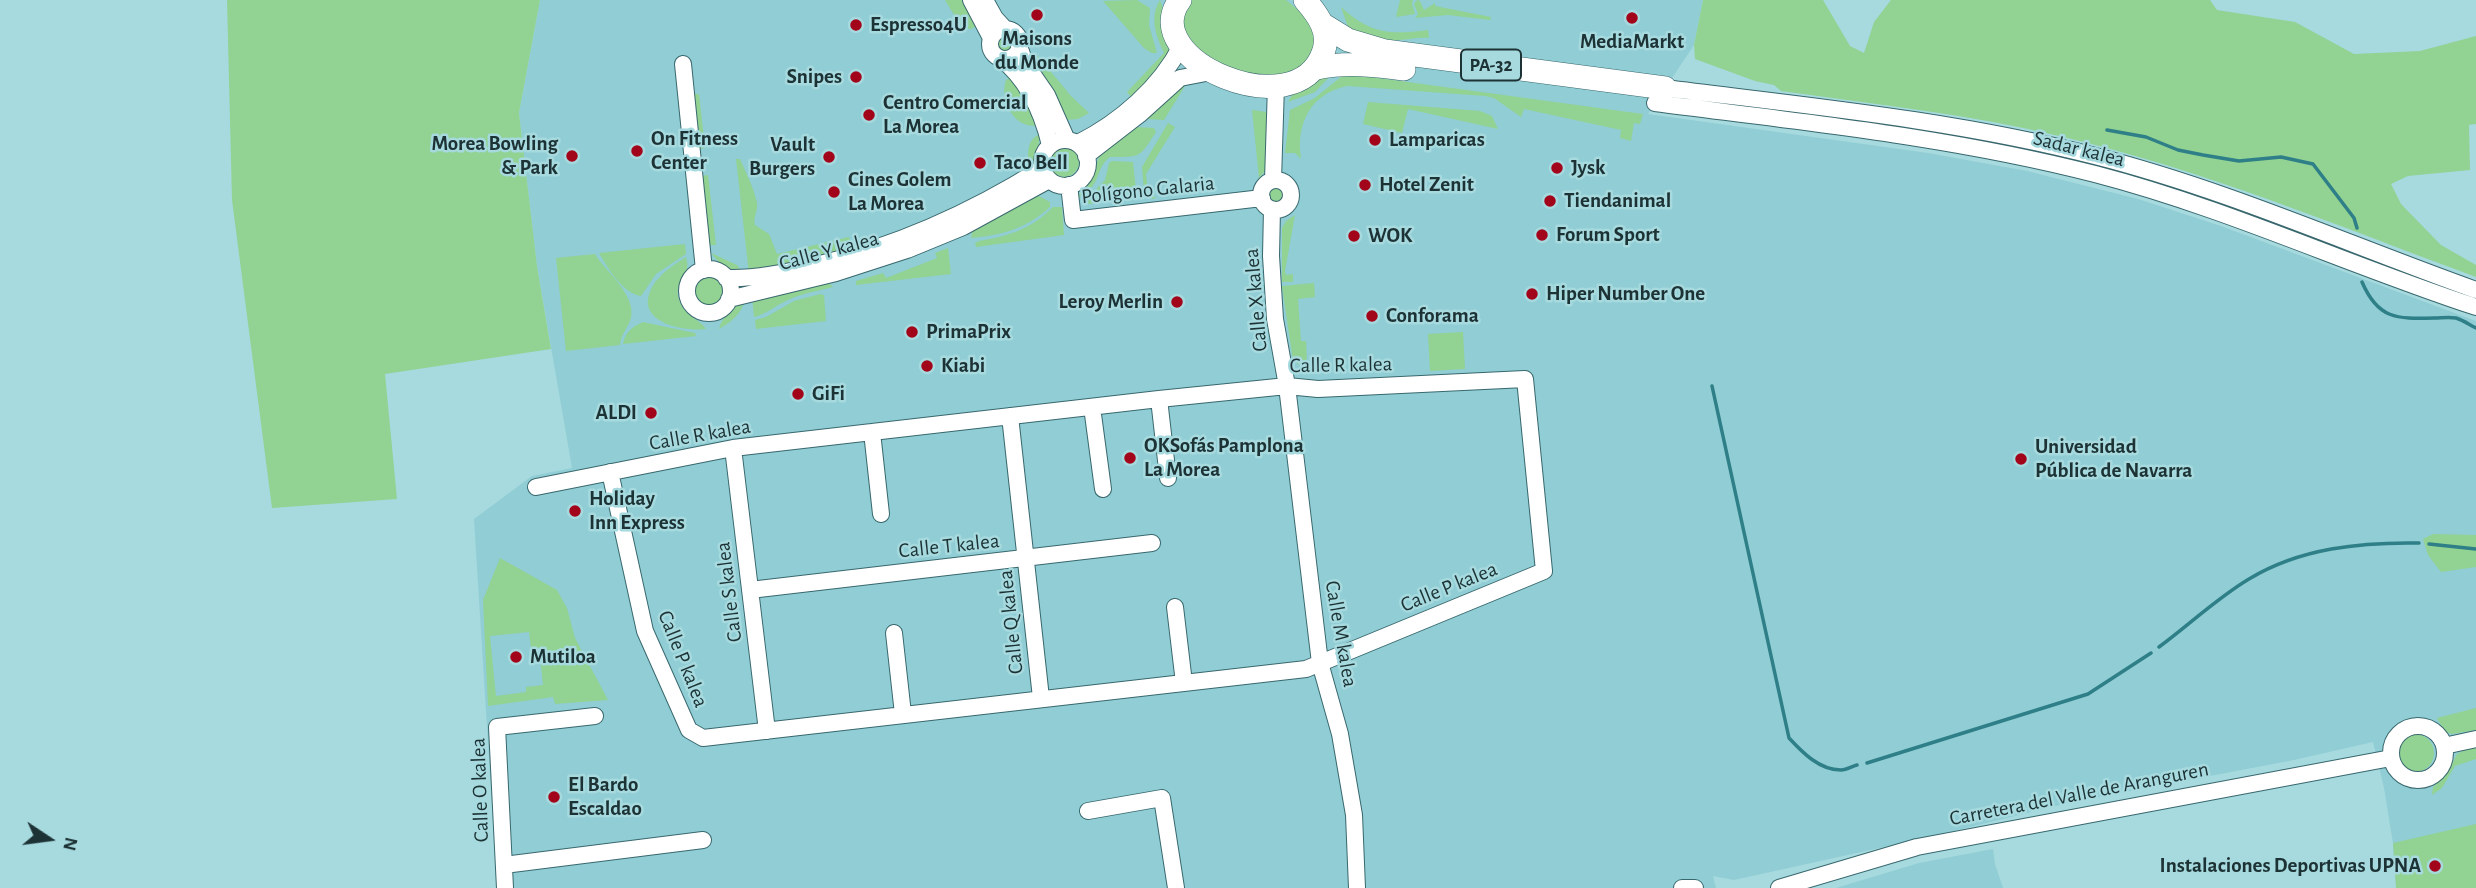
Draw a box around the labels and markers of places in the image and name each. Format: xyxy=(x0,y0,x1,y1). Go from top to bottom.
marker: Maisons du Monde xyxy=(1029,7,1045,23)
marker: MediaMarkt xyxy=(1624,10,1640,26)
place label: Espresso4U xyxy=(870,12,967,38)
marker: Espresso4U xyxy=(848,17,864,33)
place label: Maisons du Monde xyxy=(995,26,1079,76)
place label: MediaMarkt xyxy=(1580,29,1684,55)
place label: Snipes xyxy=(786,64,842,90)
marker: Snipes xyxy=(848,69,864,85)
place label: Centro Comercial La Morea xyxy=(883,90,1027,140)
marker: Centro Comercial La Morea xyxy=(861,107,877,123)
place label: On Fitness Center xyxy=(651,126,738,176)
place label: Lamparicas xyxy=(1389,127,1485,153)
place label: Morea Bowling & Park xyxy=(431,131,558,181)
place label: Vault Burgers xyxy=(749,132,815,182)
marker: Lamparicas xyxy=(1367,132,1383,148)
marker: On Fitness Center xyxy=(629,143,645,159)
marker: Morea Bowling & Park xyxy=(564,148,580,164)
marker: Vault Burgers xyxy=(821,149,837,165)
place label: Taco Bell xyxy=(994,150,1068,176)
marker: Taco Bell xyxy=(972,155,988,171)
place label: Jysk xyxy=(1571,155,1605,181)
marker: Jysk xyxy=(1549,160,1565,176)
place label: Cines Golem La Morea xyxy=(848,167,952,217)
place label: Hotel Zenit xyxy=(1379,172,1474,198)
marker: Hotel Zenit xyxy=(1357,177,1373,193)
marker: Cines Golem La Morea xyxy=(826,184,842,200)
place label: Tiendanimal xyxy=(1564,188,1671,214)
marker: Tiendanimal xyxy=(1542,193,1558,209)
place label: Forum Sport xyxy=(1556,222,1660,248)
place label: WOK xyxy=(1368,223,1412,249)
marker: Forum Sport xyxy=(1534,227,1550,243)
marker: WOK xyxy=(1346,228,1362,244)
place label: Hiper Number One xyxy=(1546,281,1705,307)
marker: Hiper Number One xyxy=(1524,286,1540,302)
place label: Leroy Merlin xyxy=(1059,289,1163,315)
marker: Leroy Merlin xyxy=(1169,294,1185,310)
place label: Conforama xyxy=(1386,303,1479,329)
marker: Conforama xyxy=(1364,308,1380,324)
place label: PrimaPrix xyxy=(926,319,1011,345)
marker: PrimaPrix xyxy=(904,324,920,340)
place label: Kiabi xyxy=(941,353,985,379)
marker: Kiabi xyxy=(919,358,935,374)
place label: GiFi xyxy=(812,381,845,407)
marker: GiFi xyxy=(790,386,806,402)
place label: ALDI xyxy=(595,400,637,426)
marker: ALDI xyxy=(643,405,659,421)
place label: OKSofás Pamplona La Morea xyxy=(1144,433,1304,483)
place label: Universidad Pública de Navarra xyxy=(2035,434,2192,484)
marker: OKSofás Pamplona La Morea xyxy=(1122,450,1138,466)
marker: Universidad Pública de Navarra xyxy=(2013,451,2029,467)
place label: Holiday Inn Express xyxy=(589,486,685,536)
marker: Holiday Inn Express xyxy=(567,503,583,519)
place label: Mutiloa xyxy=(530,644,596,670)
marker: Mutiloa xyxy=(508,649,524,665)
place label: El Bardo Escaldao xyxy=(568,772,642,822)
marker: El Bardo Escaldao xyxy=(546,789,562,805)
place label: Instalaciones Deportivas UPNA xyxy=(2160,853,2421,879)
marker: Instalaciones Deportivas UPNA xyxy=(2427,858,2443,874)

